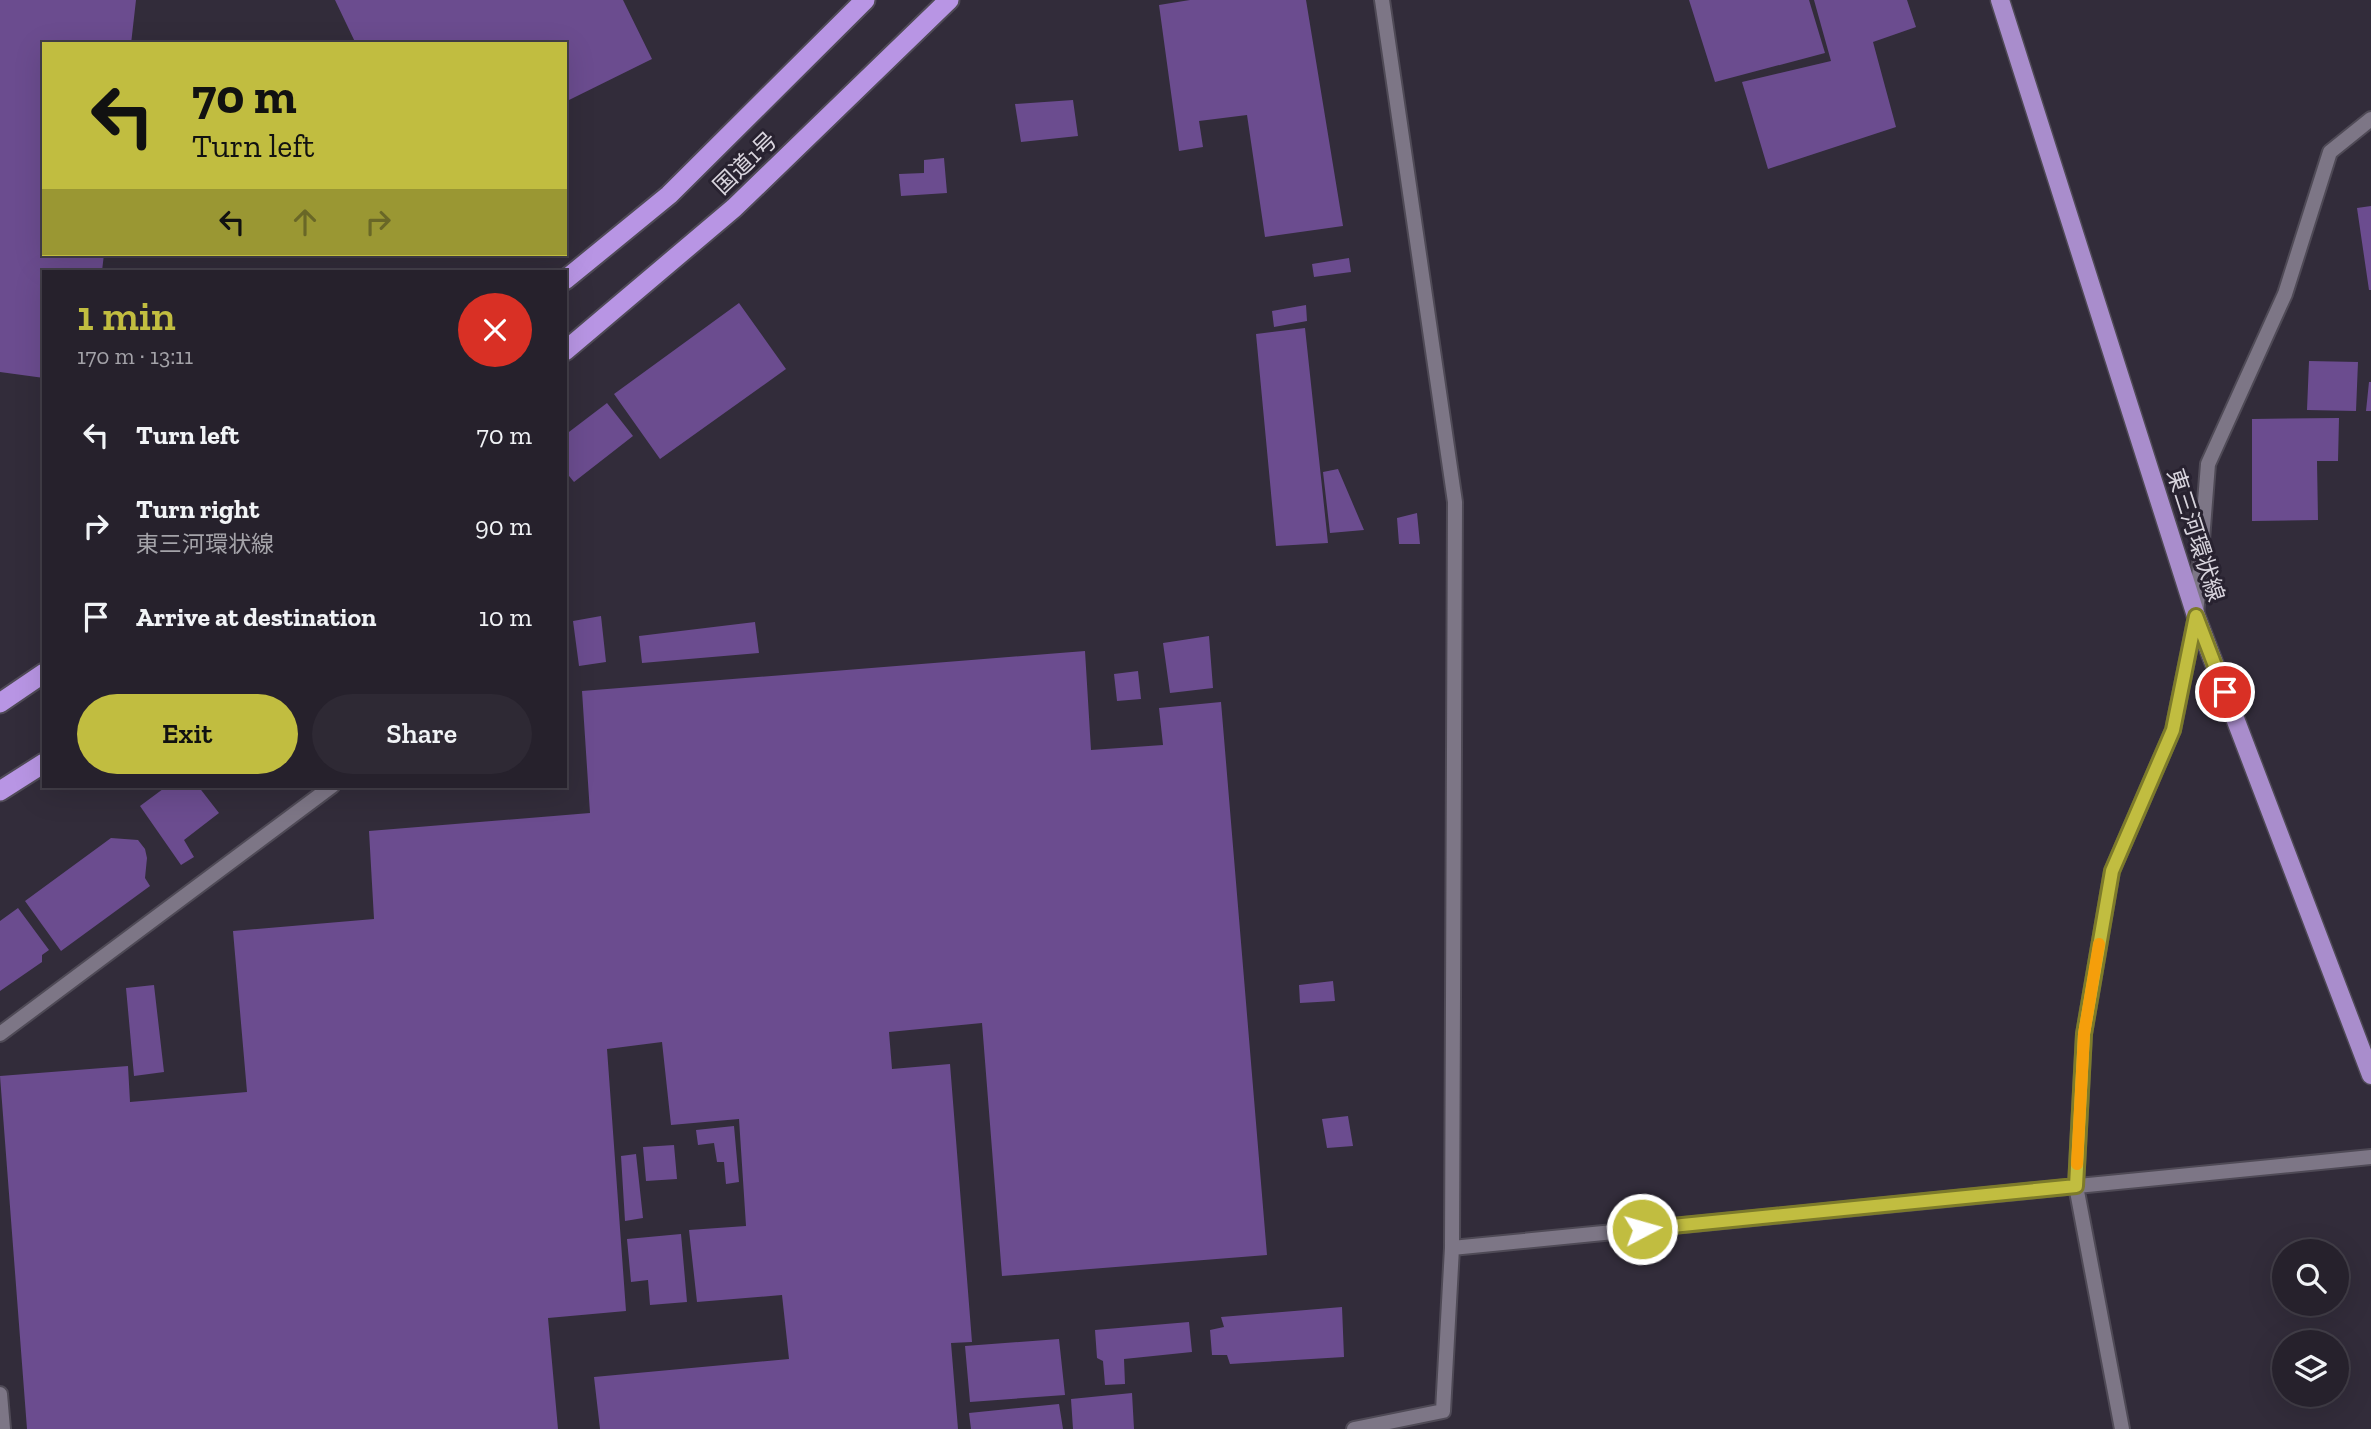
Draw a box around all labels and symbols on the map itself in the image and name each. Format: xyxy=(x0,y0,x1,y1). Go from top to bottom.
street label: 国道1号 xyxy=(707,126,783,200)
street label: 東三河環状線 xyxy=(2161,465,2231,605)
pin xyxy=(2195,662,2255,722)
position arrow xyxy=(1605,1192,1679,1266)

